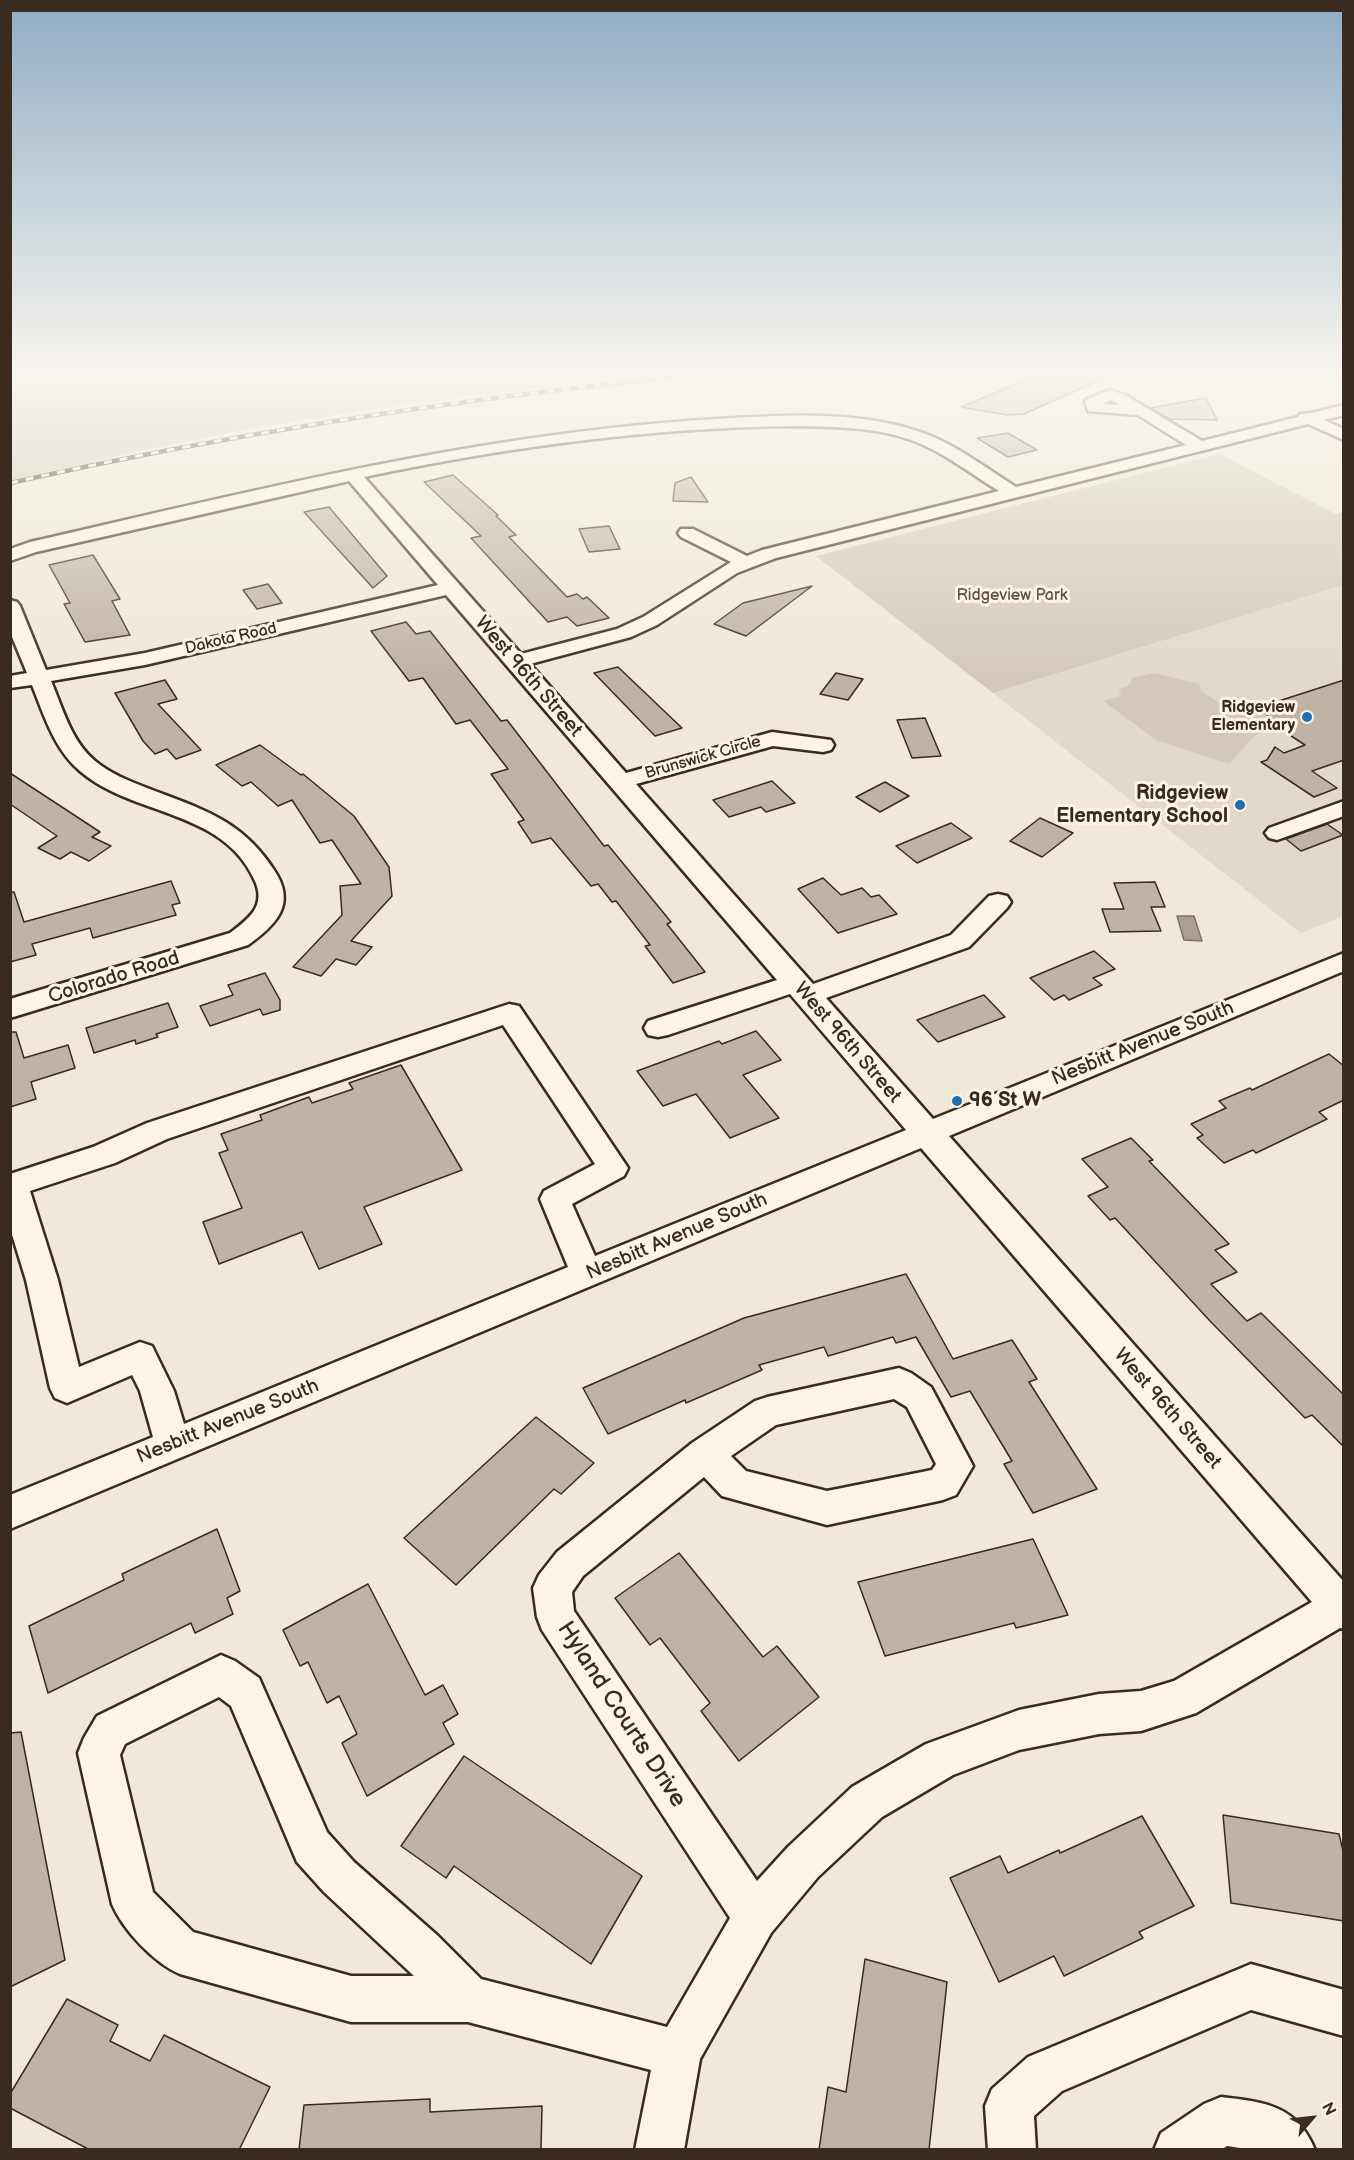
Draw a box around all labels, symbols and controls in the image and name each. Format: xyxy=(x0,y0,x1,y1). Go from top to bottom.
park label: Ridgeview Park xyxy=(956,586,1068,606)
street label: West 96th Street xyxy=(469,612,587,742)
street label: Dakota Road xyxy=(183,619,279,659)
place label: Ridgeview Elementary xyxy=(1211,698,1295,736)
marker: Ridgeview Elementary xyxy=(1300,710,1314,724)
street label: Brunswick Circle xyxy=(643,732,763,784)
place label: Ridgeview Elementary School xyxy=(1056,782,1228,829)
marker: Ridgeview Elementary School xyxy=(1233,798,1247,812)
street label: Colorado Road xyxy=(45,947,183,1009)
street label: West 96th Street xyxy=(788,978,906,1108)
street label: Nesbitt Avenue South xyxy=(1048,996,1238,1092)
place label: 96 St W xyxy=(969,1089,1041,1113)
marker: 96 St W xyxy=(950,1094,964,1108)
street label: Nesbitt Avenue South xyxy=(583,1188,771,1286)
street label: West 96th Street xyxy=(1108,1344,1226,1474)
street label: Nesbitt Avenue South xyxy=(133,1374,323,1470)
street label: Hyland Courts Drive xyxy=(550,1617,692,1813)
north arrow xyxy=(1282,2088,1342,2148)
text: N xyxy=(1317,2100,1340,2119)

